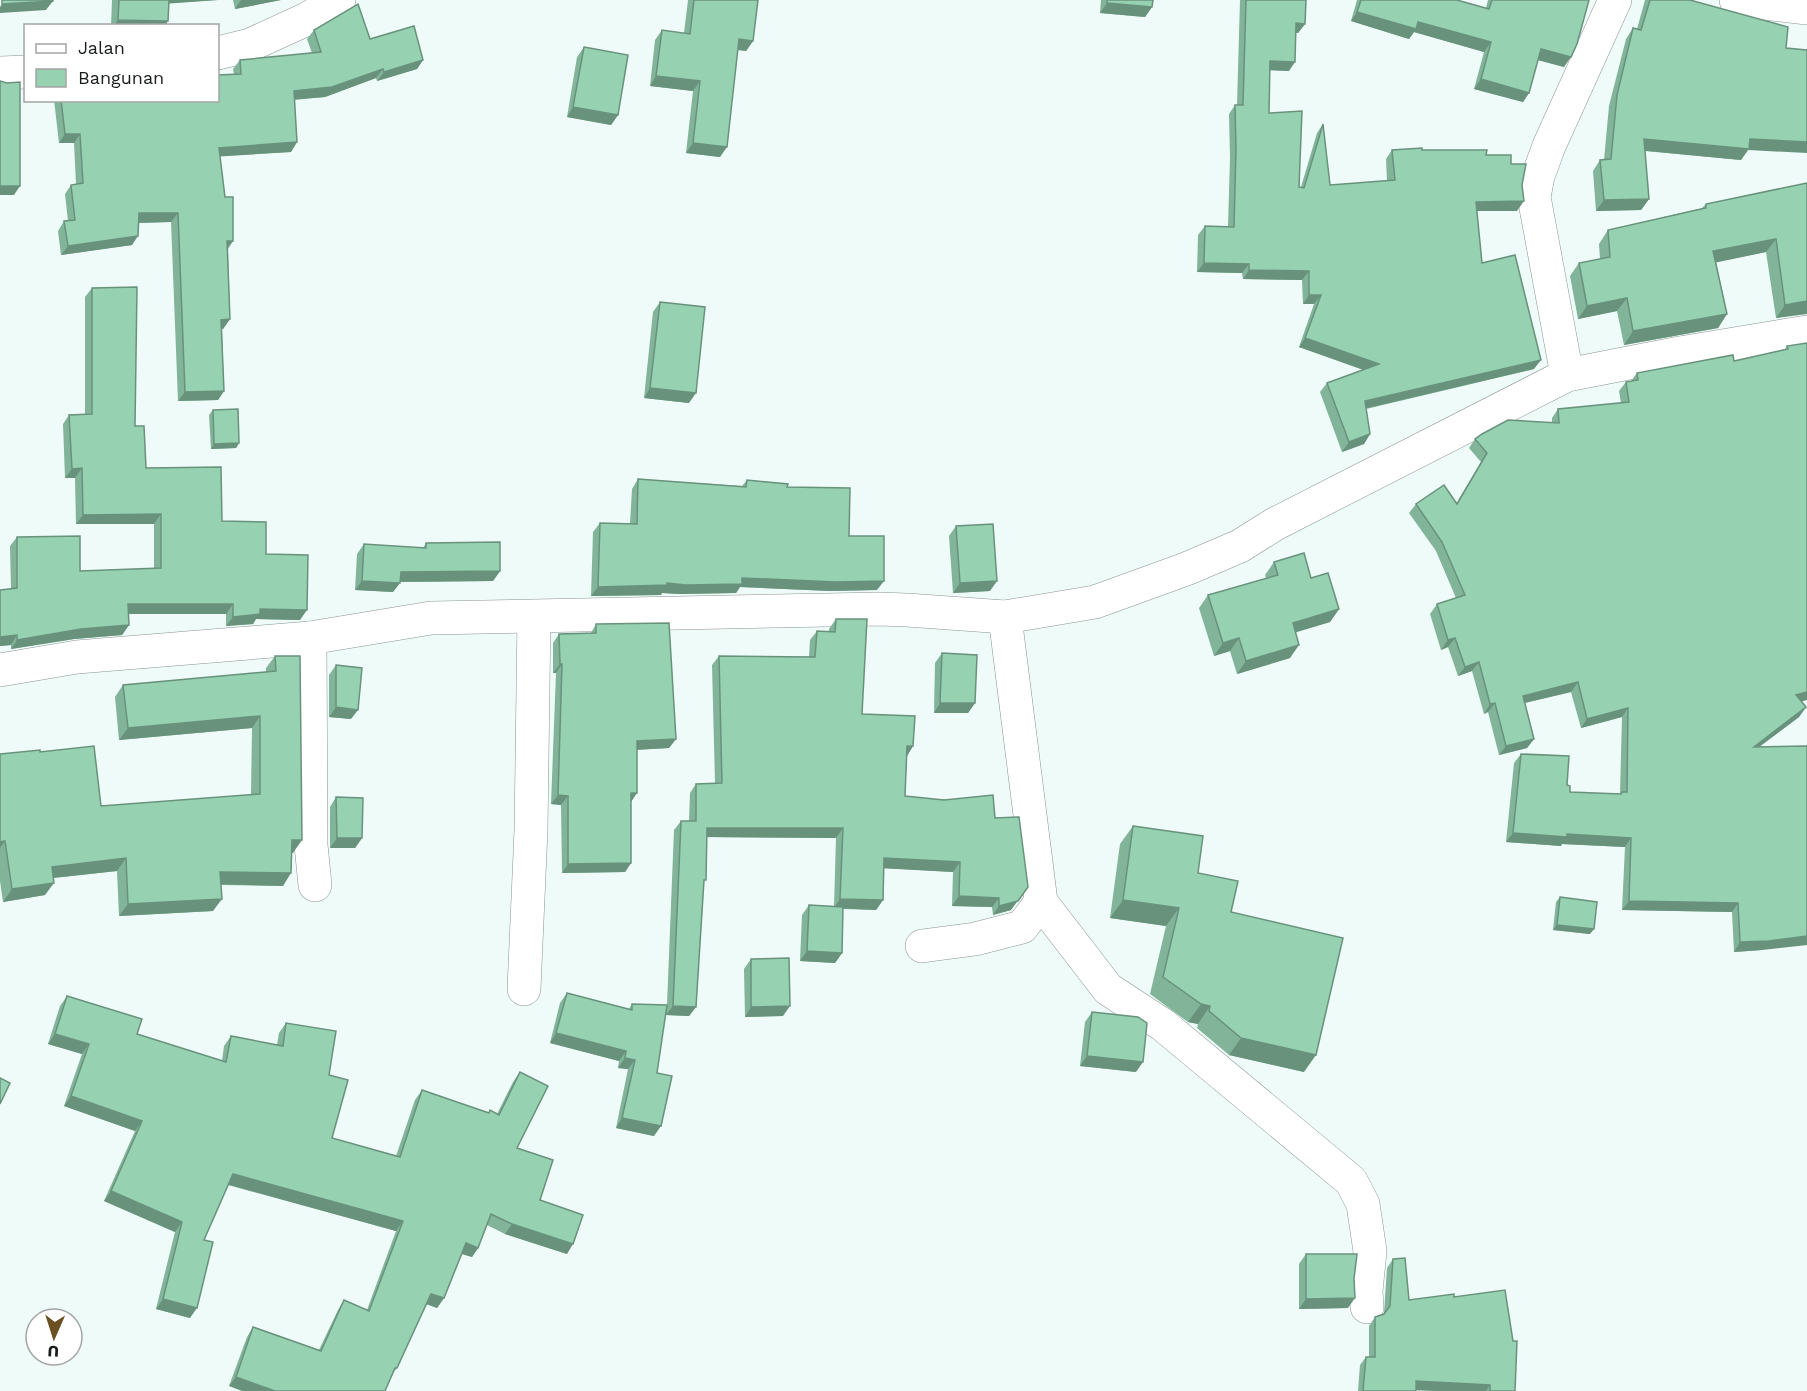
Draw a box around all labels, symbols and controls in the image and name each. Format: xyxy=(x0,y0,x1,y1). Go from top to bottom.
legend xyxy=(24,24,219,102)
text: Jalan xyxy=(78,37,125,58)
text: Bangunan xyxy=(78,67,164,88)
north arrow xyxy=(24,1307,84,1367)
text: U xyxy=(47,1342,59,1361)

